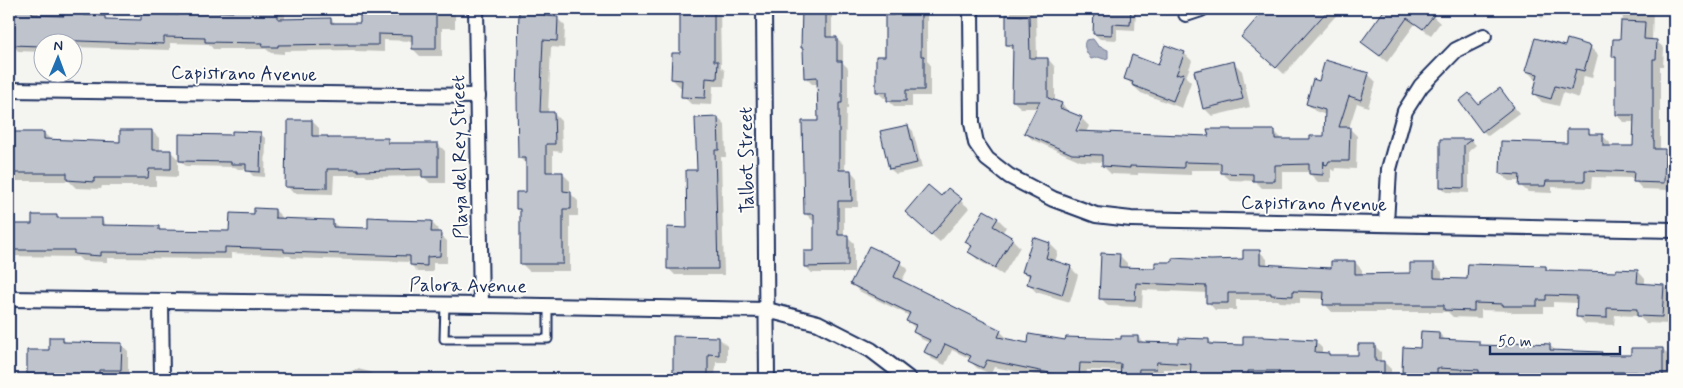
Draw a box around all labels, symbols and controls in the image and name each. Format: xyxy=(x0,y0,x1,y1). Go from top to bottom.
north arrow xyxy=(32,32,82,82)
text: N xyxy=(53,37,63,55)
street label: Capistrano Avenue xyxy=(171,60,317,88)
street label: Playa del Rey Street xyxy=(446,75,475,239)
street label: Talbot Street xyxy=(734,106,760,214)
street label: Capistrano Avenue xyxy=(1241,190,1387,218)
street label: Palora Avenue xyxy=(409,272,527,300)
scale bar xyxy=(1490,323,1620,355)
text: 50 m xyxy=(1498,332,1532,352)

